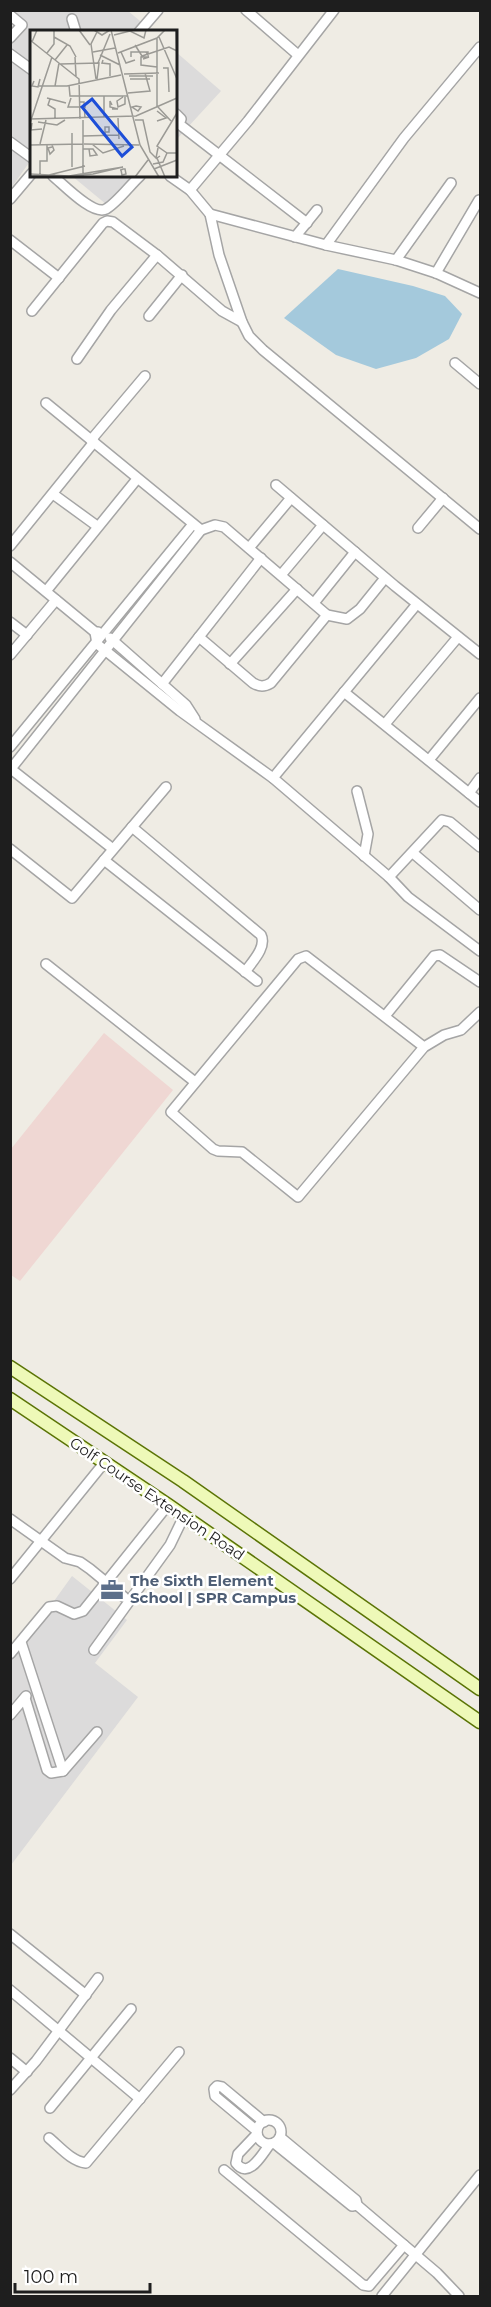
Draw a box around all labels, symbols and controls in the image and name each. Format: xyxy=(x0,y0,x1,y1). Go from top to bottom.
inset map xyxy=(30,30,177,177)
street label: Golf Course Extension Road xyxy=(66,1433,248,1564)
place label: The Sixth Element School | SPR Campus xyxy=(130,1571,296,1607)
office icon: The Sixth Element School | SPR Campus xyxy=(99,1577,125,1603)
scale bar xyxy=(15,2256,150,2294)
text: 100 m xyxy=(24,2266,78,2288)

